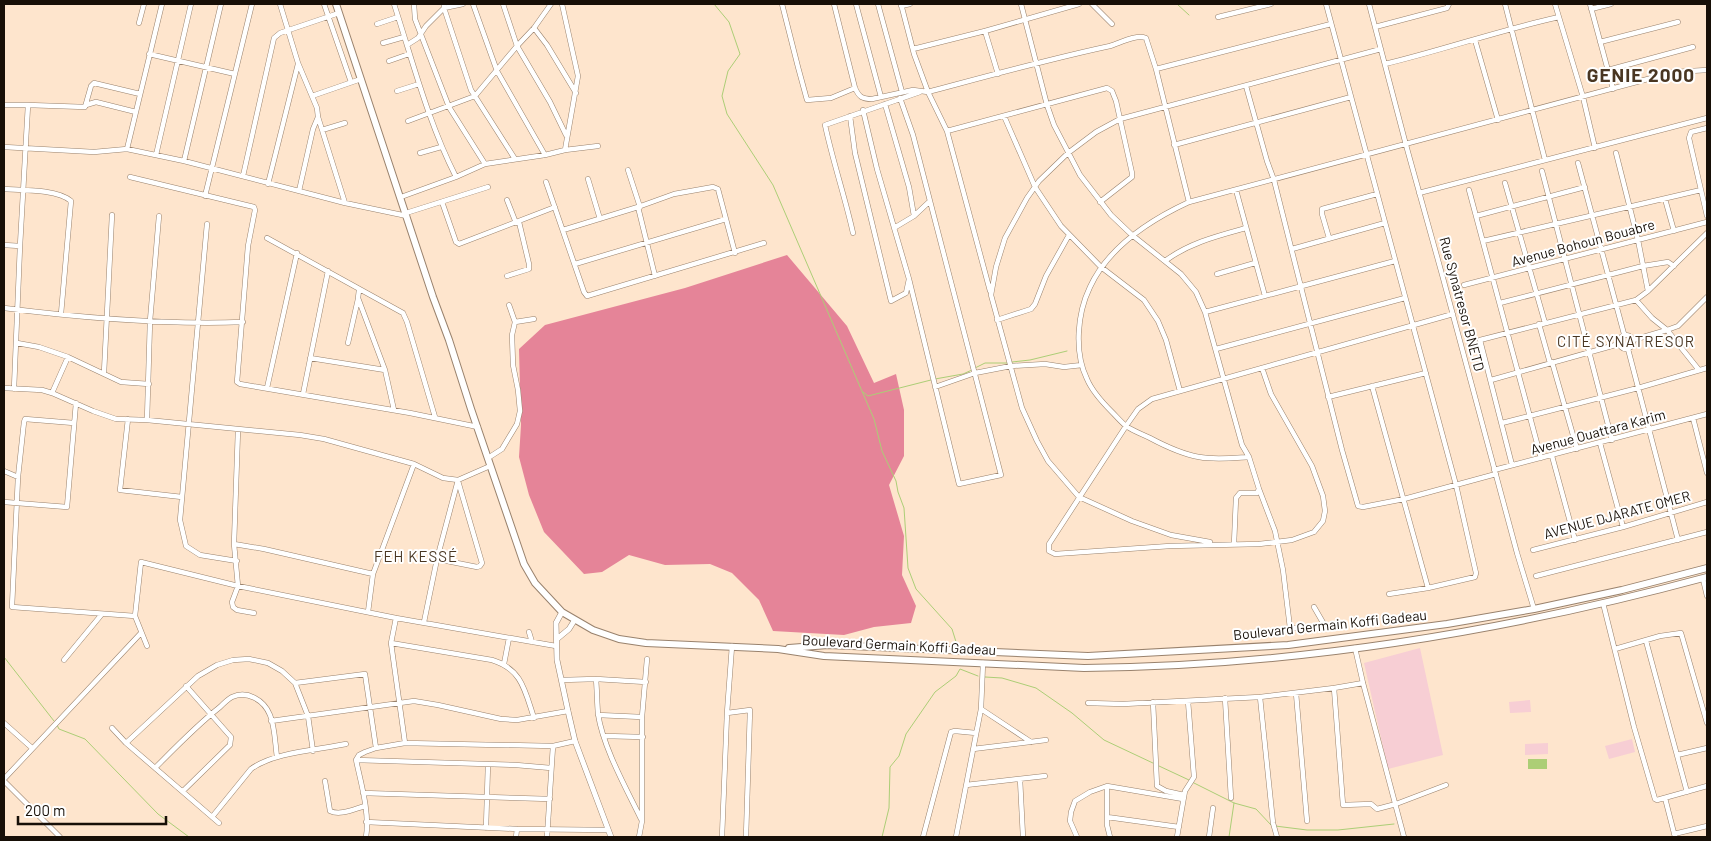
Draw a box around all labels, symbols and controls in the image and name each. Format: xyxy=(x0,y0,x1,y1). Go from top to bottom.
district label: GENIE 2000 xyxy=(1587,63,1695,86)
street label: Avenue Bohoun Bouabre xyxy=(1509,215,1656,270)
street label: Rue Synatresor BNETD xyxy=(1436,235,1489,373)
district label: CITÉ SYNATRESOR xyxy=(1557,332,1695,350)
street label: Avenue Ouattara Karim xyxy=(1529,405,1667,458)
street label: AVENUE DJARATE OMER xyxy=(1542,487,1692,542)
district label: FEH KESSÉ xyxy=(374,547,458,565)
street label: Boulevard Germain Koffi Gadeau xyxy=(1232,606,1428,643)
street label: Boulevard Germain Koffi Gadeau xyxy=(801,631,997,658)
scale bar xyxy=(18,794,165,826)
text: 200 m xyxy=(25,801,65,819)

